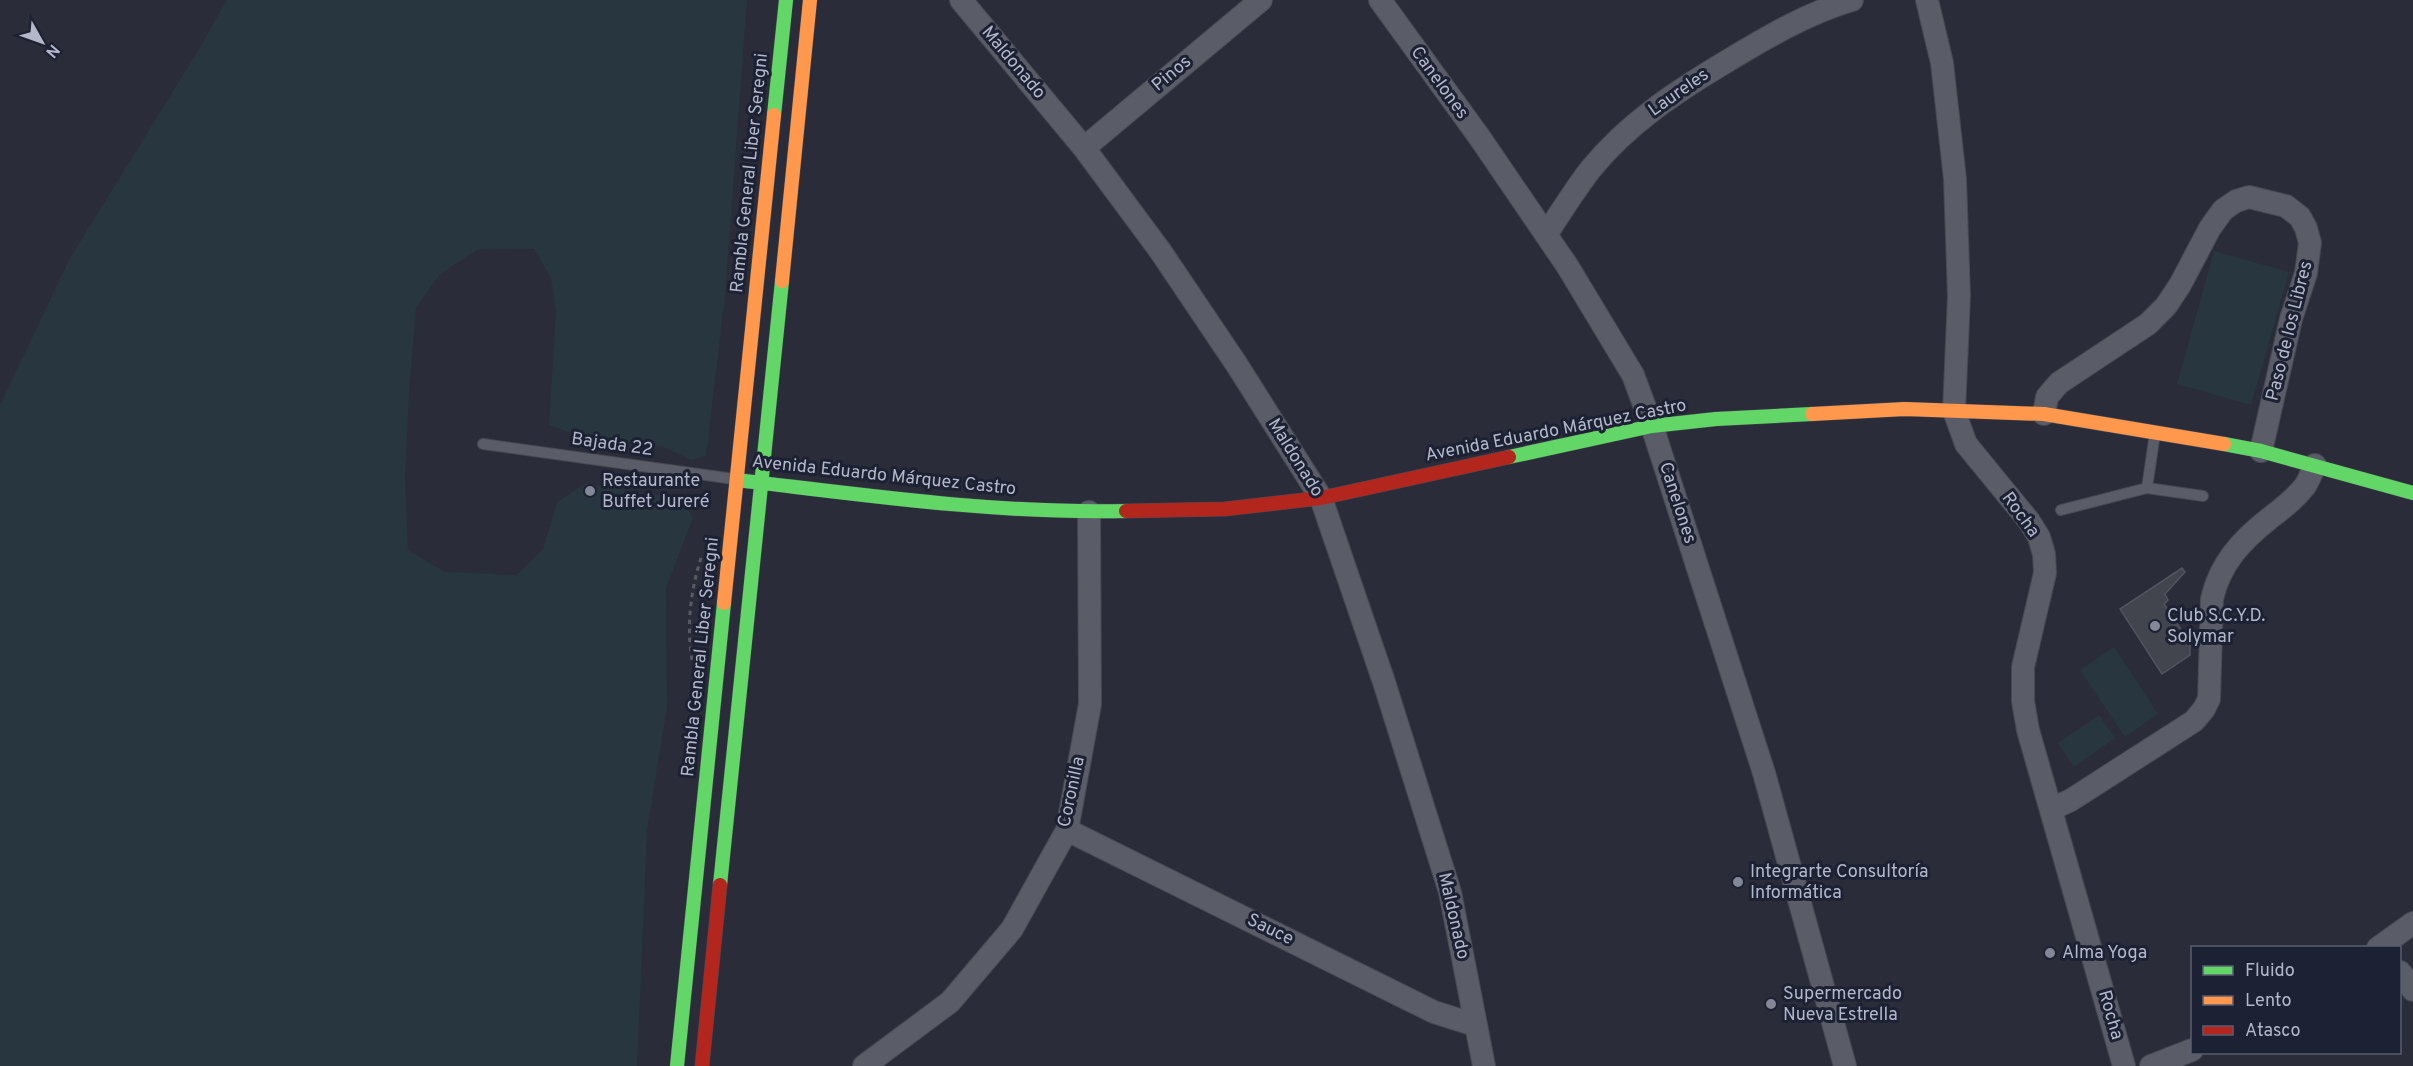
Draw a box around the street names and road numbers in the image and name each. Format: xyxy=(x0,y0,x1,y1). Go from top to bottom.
street label: Maldonado xyxy=(976,22,1050,104)
street label: Canelones xyxy=(1405,42,1473,124)
street label: Pinos xyxy=(1148,51,1196,97)
street label: Rambla General Liber Seregni xyxy=(726,52,774,294)
street label: Laureles xyxy=(1644,64,1714,122)
street label: Paso de los Libres xyxy=(2261,259,2319,403)
street label: Avenida Eduardo Márquez Castro xyxy=(1423,394,1689,468)
street label: Maldonado xyxy=(1262,414,1328,502)
street label: Bajada 22 xyxy=(570,428,654,462)
street label: Avenida Eduardo Márquez Castro xyxy=(751,451,1017,501)
street label: Canelones xyxy=(1653,459,1701,547)
street label: Rocha xyxy=(1996,488,2044,542)
street label: Rambla General Liber Seregni xyxy=(677,536,725,778)
street label: Coronilla xyxy=(1053,754,1091,830)
street label: Maldonado xyxy=(1432,870,1474,962)
street label: Sauce xyxy=(1243,909,1297,951)
street label: Rocha xyxy=(2092,988,2128,1042)

